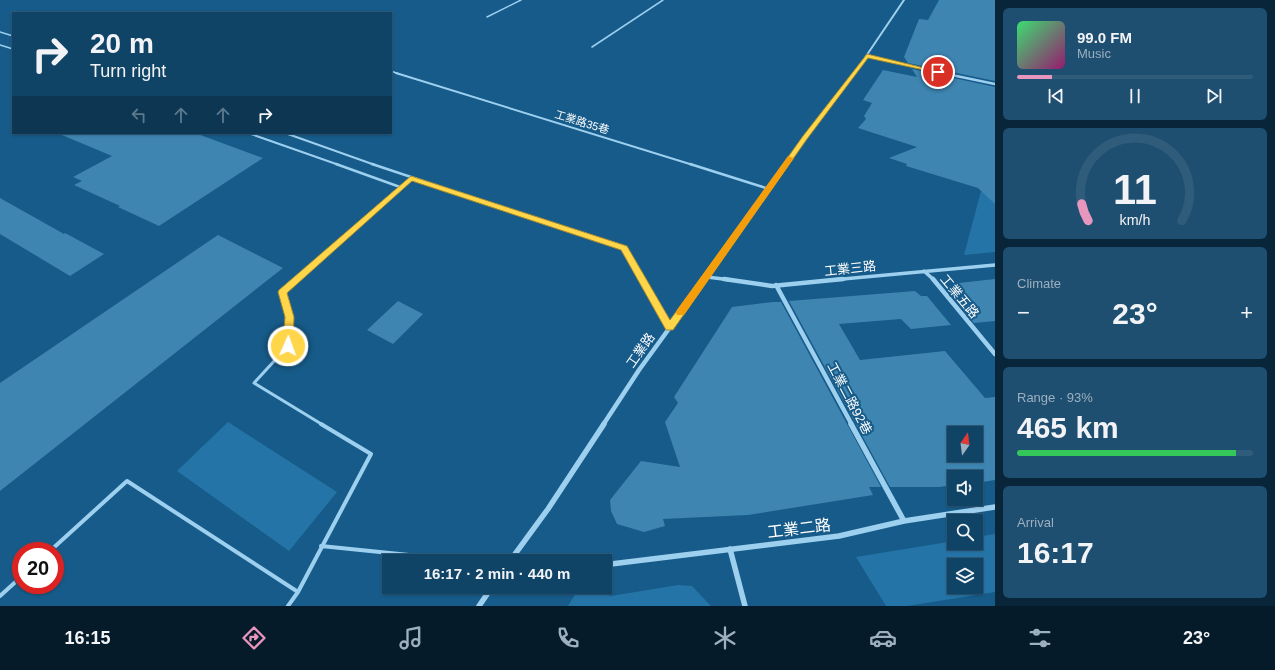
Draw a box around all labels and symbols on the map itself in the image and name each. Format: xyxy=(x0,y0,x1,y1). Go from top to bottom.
pin xyxy=(921,55,955,89)
street label: 工業路35巷 xyxy=(553,108,611,136)
street label: 工業三路 xyxy=(823,258,877,279)
street label: 工業五路 xyxy=(937,272,982,321)
position arrow xyxy=(267,325,309,367)
street label: 工業路 xyxy=(623,330,658,371)
street label: 工業二路92巷 xyxy=(824,360,875,437)
north arrow xyxy=(947,426,983,462)
street label: 工業二路 xyxy=(766,516,832,541)
speed limit sign: 20 xyxy=(12,542,64,594)

